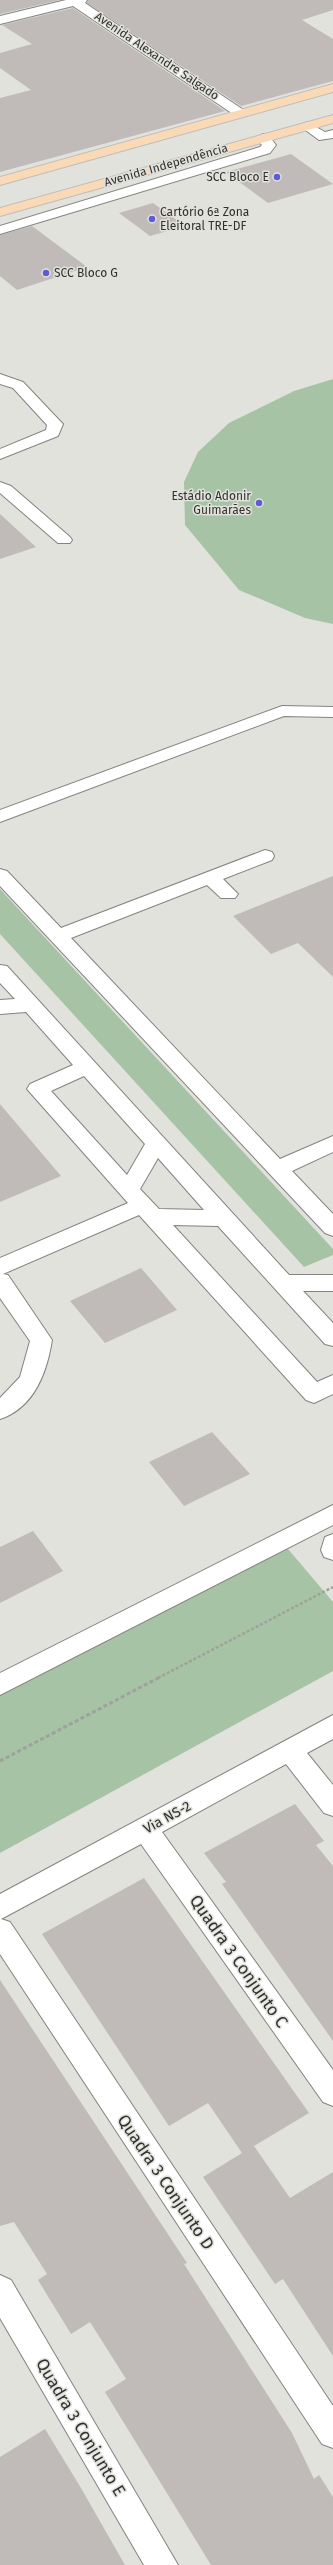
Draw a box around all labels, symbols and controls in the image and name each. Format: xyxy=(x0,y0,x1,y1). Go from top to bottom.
street label: Avenida Alexandre Salgado xyxy=(92,9,222,103)
street label: Avenida Independência xyxy=(103,141,229,189)
place label: SCC Bloco E xyxy=(206,170,269,184)
marker: SCC Bloco E xyxy=(272,172,282,182)
place label: Cartório 6ª Zona Eleitoral TRE-DF xyxy=(160,205,249,233)
marker: Cartório 6ª Zona Eleitoral TRE-DF xyxy=(147,214,157,224)
place label: SCC Bloco G xyxy=(54,266,118,280)
marker: SCC Bloco G xyxy=(41,268,51,278)
place label: Estádio Adonir Guimarães xyxy=(171,489,251,517)
marker: Estádio Adonir Guimarães xyxy=(254,498,264,508)
street label: Via NS-2 xyxy=(140,1797,194,1837)
street label: Quadra 3 Conjunto C xyxy=(185,1891,293,2032)
street label: Quadra 3 Conjunto D xyxy=(113,2111,219,2254)
street label: Quadra 3 Conjunto E xyxy=(31,2355,130,2500)

